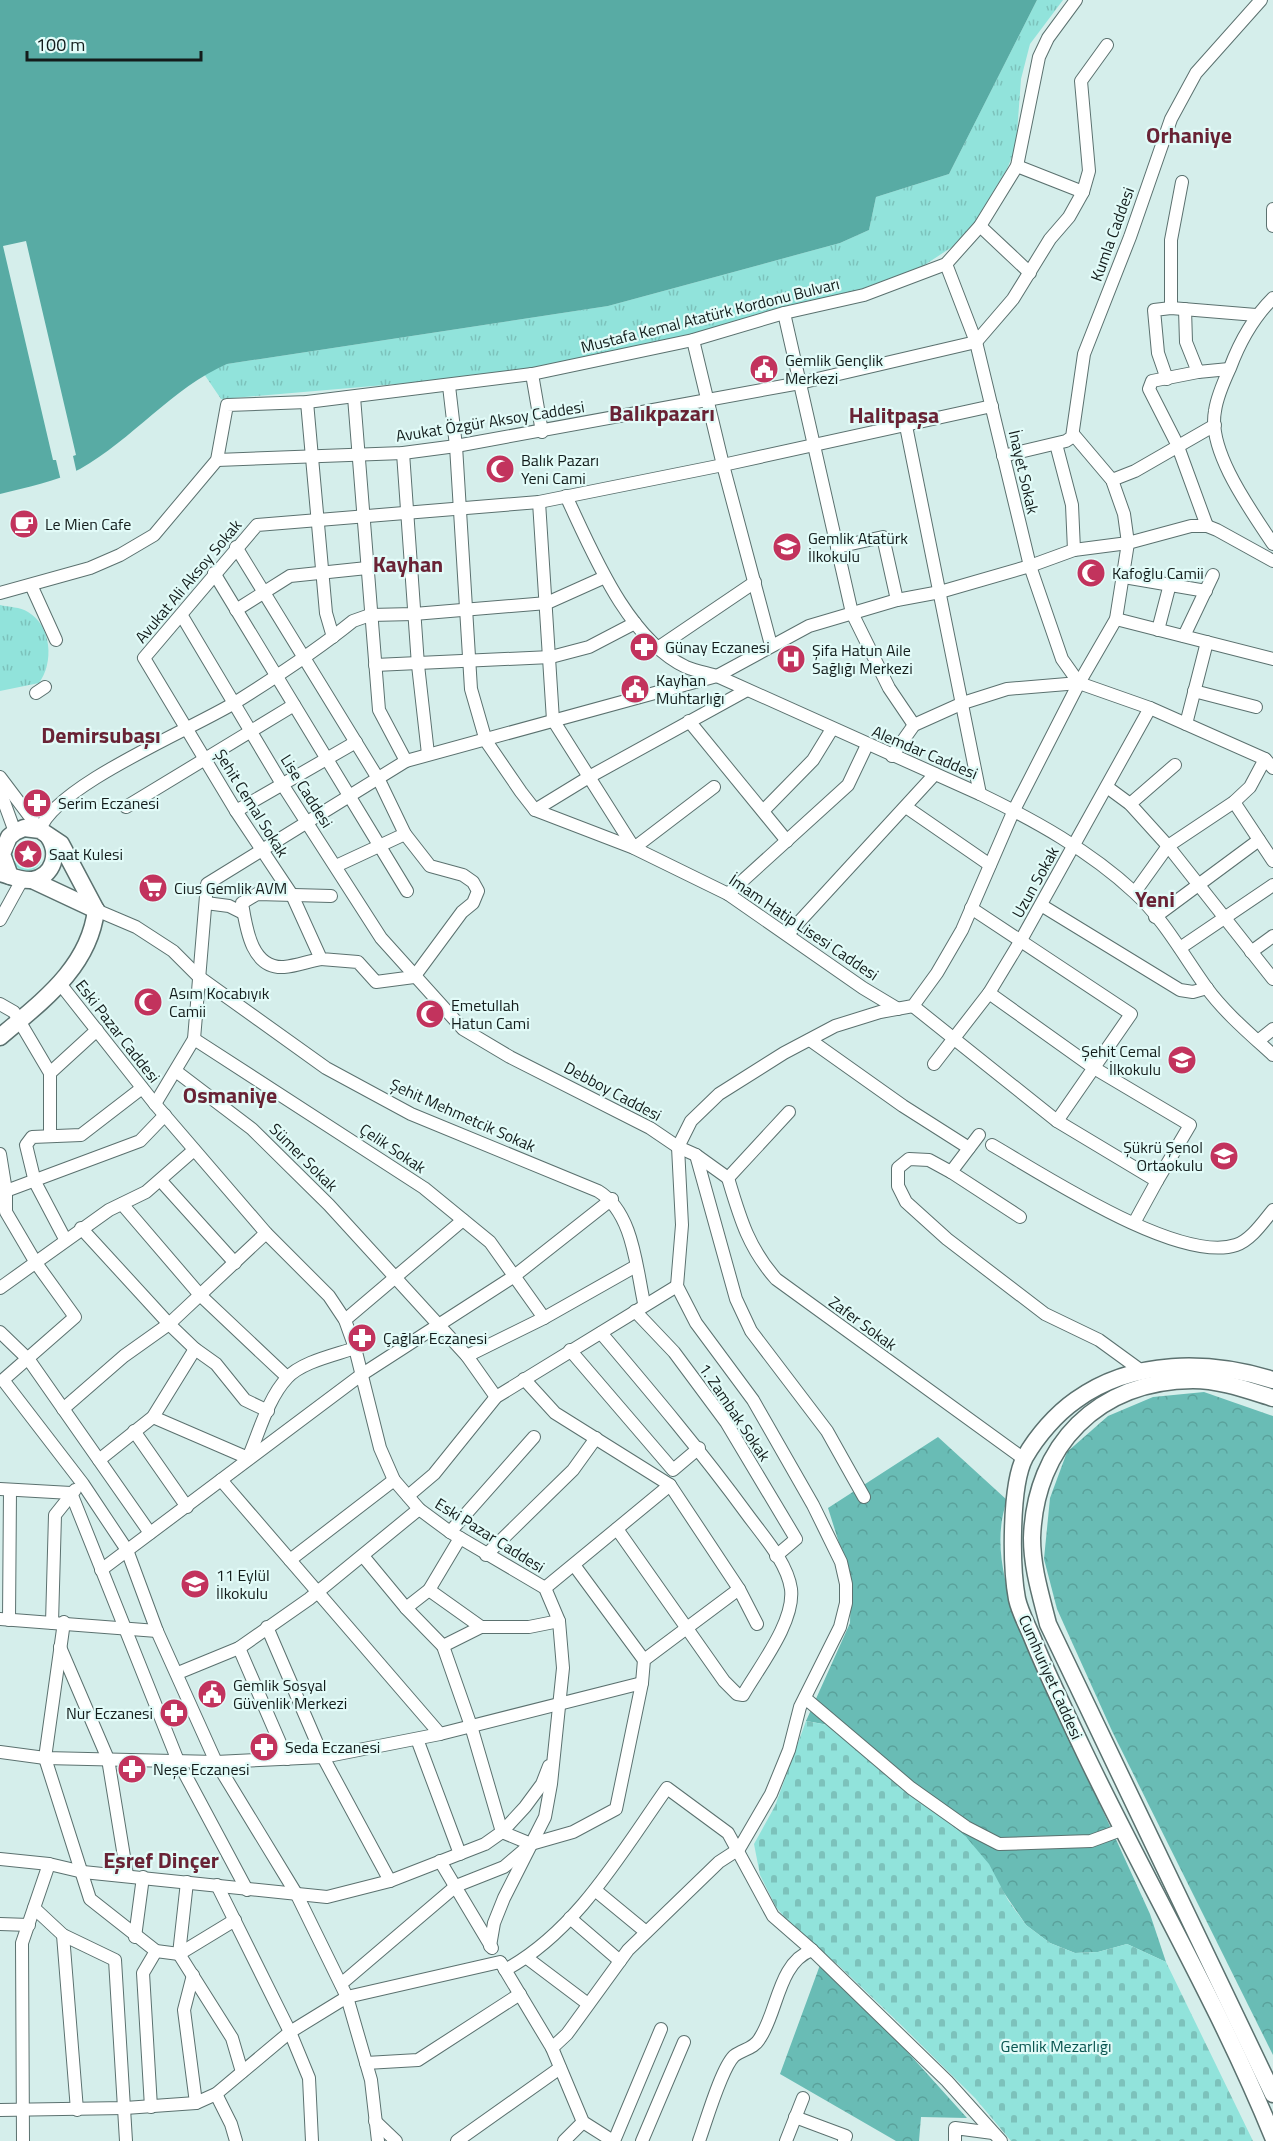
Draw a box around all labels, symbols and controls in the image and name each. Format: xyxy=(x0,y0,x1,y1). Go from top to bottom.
scale bar xyxy=(27,24,201,62)
text: 100 m xyxy=(36,31,85,58)
district label: Orhaniye xyxy=(1146,118,1232,152)
street label: Kumla Caddesi xyxy=(1084,184,1140,284)
street label: Mustafa Kemal Atatürk Kordonu Bulvarı xyxy=(578,271,842,359)
place label: Gemlik Gençlik Merkezi xyxy=(785,348,883,390)
public building icon: Gemlik Gençlik Merkezi xyxy=(748,353,780,385)
street label: Avukat Özgür Aksoy Caddesi xyxy=(394,394,586,448)
district label: Balıkpazarı xyxy=(609,396,715,430)
district label: Halitpaşa xyxy=(849,398,939,432)
street label: İnayet Sokak xyxy=(1003,428,1045,517)
place label: Balık Pazarı Yeni Cami xyxy=(521,448,599,490)
mosque icon: Balık Pazarı Yeni Cami xyxy=(484,453,516,485)
cafe icon: Le Mien Cafe xyxy=(8,508,40,540)
place label: Le Mien Cafe xyxy=(45,512,131,536)
street label: Avukat Ali Aksoy Sokak xyxy=(129,514,247,648)
place label: Gemlik Atatürk İlkokulu xyxy=(808,526,908,568)
school or university icon: Gemlik Atatürk İlkokulu xyxy=(771,531,803,563)
district label: Kayhan xyxy=(373,547,443,581)
mosque icon: Kafoğlu Camii xyxy=(1075,557,1107,589)
place label: Kafoğlu Camii xyxy=(1112,561,1204,585)
pharmacy icon: Günay Eczanesi xyxy=(628,631,660,663)
place label: Günay Eczanesi xyxy=(665,635,770,659)
place label: Şifa Hatun Aile Sağlığı Merkezi xyxy=(812,638,913,680)
hospital icon: Şifa Hatun Aile Sağlığı Merkezi xyxy=(775,643,807,675)
place label: Kayhan Muhtarlığı xyxy=(656,668,725,710)
public building icon: Kayhan Muhtarlığı xyxy=(619,673,651,705)
district label: Demirsubaşı xyxy=(41,718,161,752)
street label: Alemdar Caddesi xyxy=(868,719,982,785)
street label: Şehit Cemal Sokak xyxy=(209,744,295,862)
street label: Lise Caddesi xyxy=(275,749,339,833)
pharmacy icon: Serim Eczanesi xyxy=(21,787,53,819)
place label: Serim Eczanesi xyxy=(58,791,159,815)
place icon: Saat Kulesi xyxy=(12,838,44,870)
place label: Saat Kulesi xyxy=(49,842,123,866)
street label: Uzun Sokak xyxy=(1005,842,1065,922)
street label: İmam Hatip Lisesi Caddesi xyxy=(724,868,884,986)
supermarket icon: Cius Gemlik AVM xyxy=(137,872,169,904)
place label: Cius Gemlik AVM xyxy=(174,876,287,900)
district label: Yeni xyxy=(1135,882,1175,916)
street label: Eski Pazar Caddesi xyxy=(70,974,166,1088)
place label: Asım Kocabıyık Camii xyxy=(169,981,270,1023)
mosque icon: Asım Kocabıyık Camii xyxy=(132,986,164,1018)
place label: Emetullah Hatun Cami xyxy=(451,993,530,1035)
mosque icon: Emetullah Hatun Cami xyxy=(414,998,446,1030)
place label: Şehit Cemal İlkokulu xyxy=(1081,1039,1161,1081)
school or university icon: Şehit Cemal İlkokulu xyxy=(1166,1044,1198,1076)
street label: Debboy Caddesi xyxy=(560,1055,666,1127)
street label: Şehit Mehmetcik Sokak xyxy=(386,1072,540,1158)
district label: Osmaniye xyxy=(183,1078,277,1112)
street label: Sümer Sokak xyxy=(264,1117,344,1197)
street label: Çelik Sokak xyxy=(355,1117,431,1179)
place label: Şükrü Şenol Ortaokulu xyxy=(1123,1135,1203,1177)
school or university icon: Şükrü Şenol Ortaokulu xyxy=(1208,1140,1240,1172)
street label: Zafer Sokak xyxy=(824,1290,902,1356)
pharmacy icon: Çağlar Eczanesi xyxy=(346,1322,378,1354)
place label: Çağlar Eczanesi xyxy=(383,1326,487,1350)
street label: 1. Zambak Sokak xyxy=(693,1358,777,1466)
street label: Eski Pazar Caddesi xyxy=(430,1492,550,1578)
place label: 11 Eylül İlkokulu xyxy=(216,1563,270,1605)
school or university icon: 11 Eylül İlkokulu xyxy=(179,1568,211,1600)
street label: Cumhuriyet Caddesi xyxy=(1013,1611,1089,1743)
place label: Gemlik Sosyal Güvenlik Merkezi xyxy=(233,1673,347,1715)
public building icon: Gemlik Sosyal Güvenlik Merkezi xyxy=(196,1678,228,1710)
pharmacy icon: Nur Eczanesi xyxy=(158,1697,190,1729)
place label: Nur Eczanesi xyxy=(66,1701,153,1725)
pharmacy icon: Seda Eczanesi xyxy=(248,1731,280,1763)
place label: Seda Eczanesi xyxy=(285,1735,380,1759)
pharmacy icon: Neşe Eczanesi xyxy=(116,1753,148,1785)
place label: Neşe Eczanesi xyxy=(153,1757,249,1781)
district label: Eşref Dinçer xyxy=(103,1843,219,1877)
park label: Gemlik Mezarlığı xyxy=(1001,2034,1111,2058)

